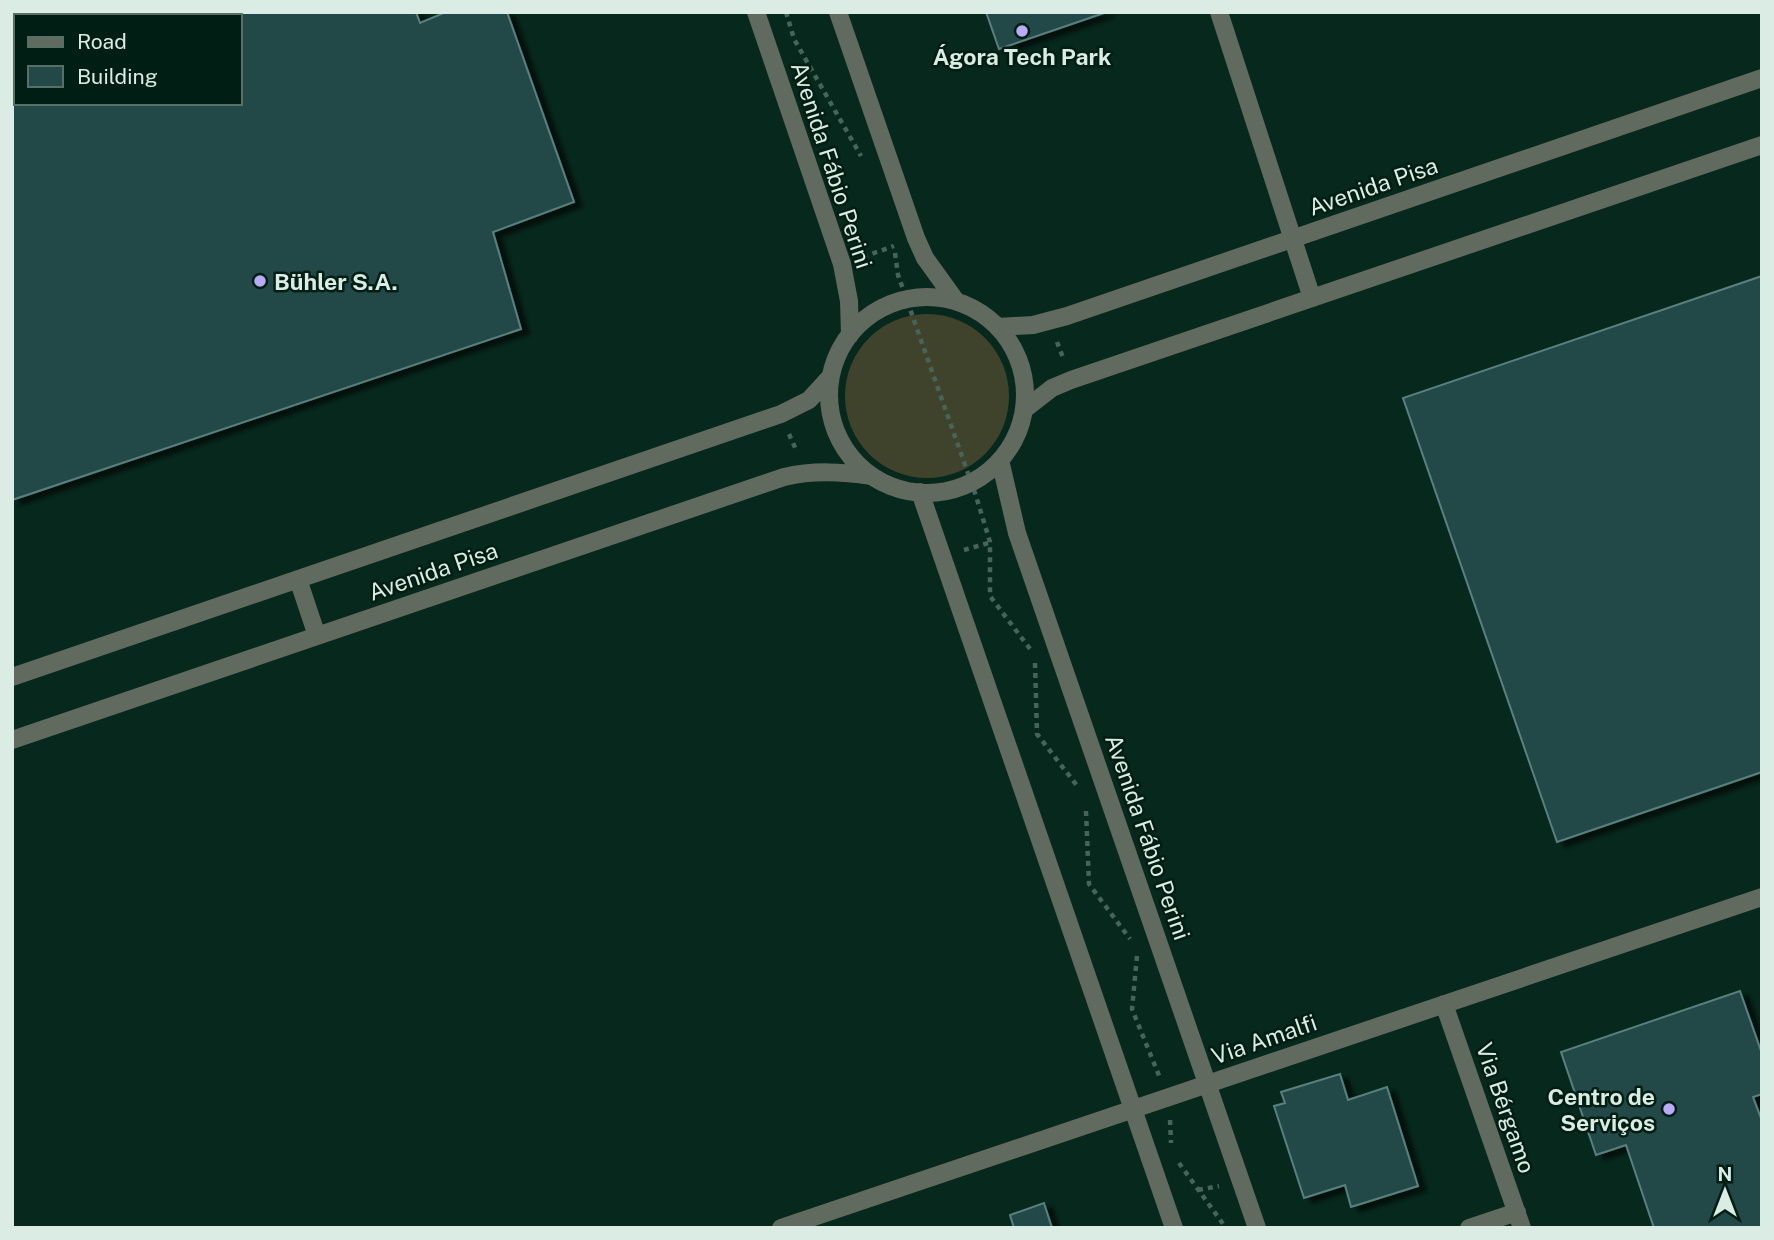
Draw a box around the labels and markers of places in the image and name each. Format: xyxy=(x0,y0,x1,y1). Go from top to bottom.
marker: Ágora Tech Park xyxy=(1014,23,1030,39)
place label: Ágora Tech Park xyxy=(933,43,1111,70)
place label: Bühler S.A. xyxy=(274,268,398,295)
marker: Bühler S.A. xyxy=(252,273,268,289)
place label: Centro de Serviços xyxy=(1547,1083,1655,1136)
marker: Centro de Serviços xyxy=(1661,1101,1677,1117)

